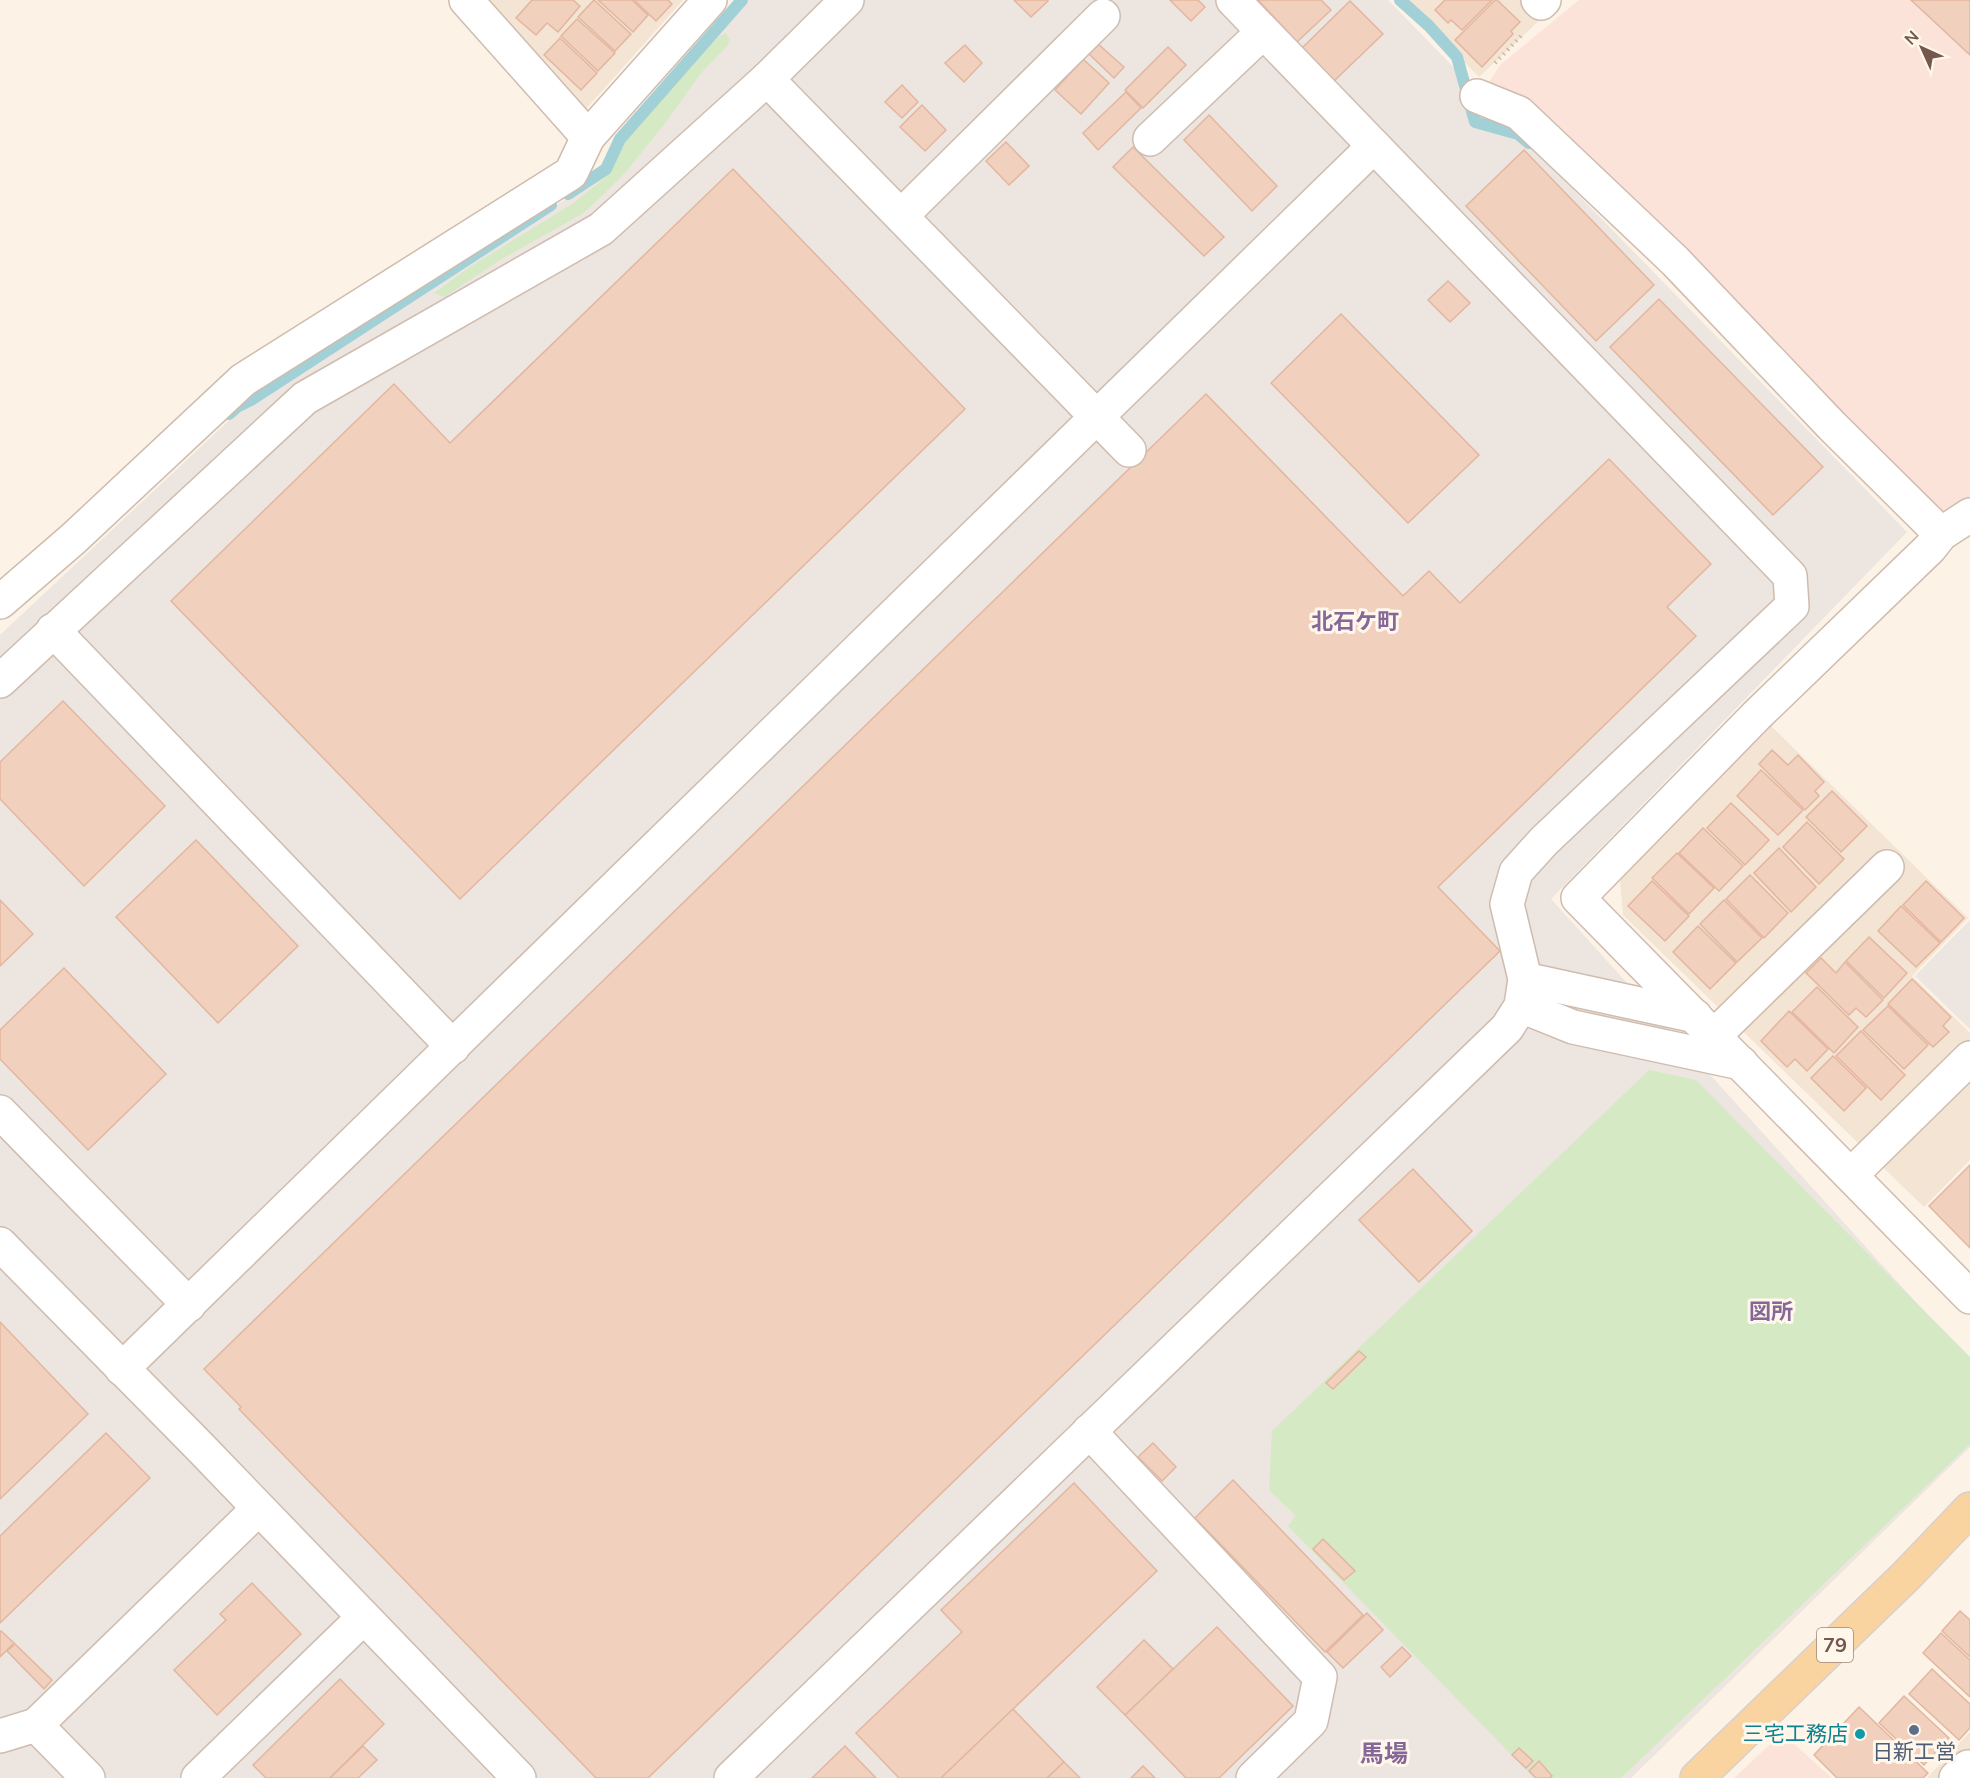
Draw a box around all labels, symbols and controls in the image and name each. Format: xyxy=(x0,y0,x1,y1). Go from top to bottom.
north arrow xyxy=(1892,18,1952,78)
text: N xyxy=(1900,26,1923,49)
district label: 北石ケ町 xyxy=(1311,607,1399,635)
district label: 図所 xyxy=(1749,1297,1793,1325)
road number: 79 xyxy=(1817,1628,1853,1662)
place label: 三宅工務店 xyxy=(1743,1720,1848,1746)
marker: 日新工営 xyxy=(1907,1723,1921,1737)
marker: 三宅工務店 xyxy=(1853,1727,1867,1741)
district label: 馬場 xyxy=(1360,1738,1408,1768)
place label: 日新工営 xyxy=(1872,1738,1956,1764)

